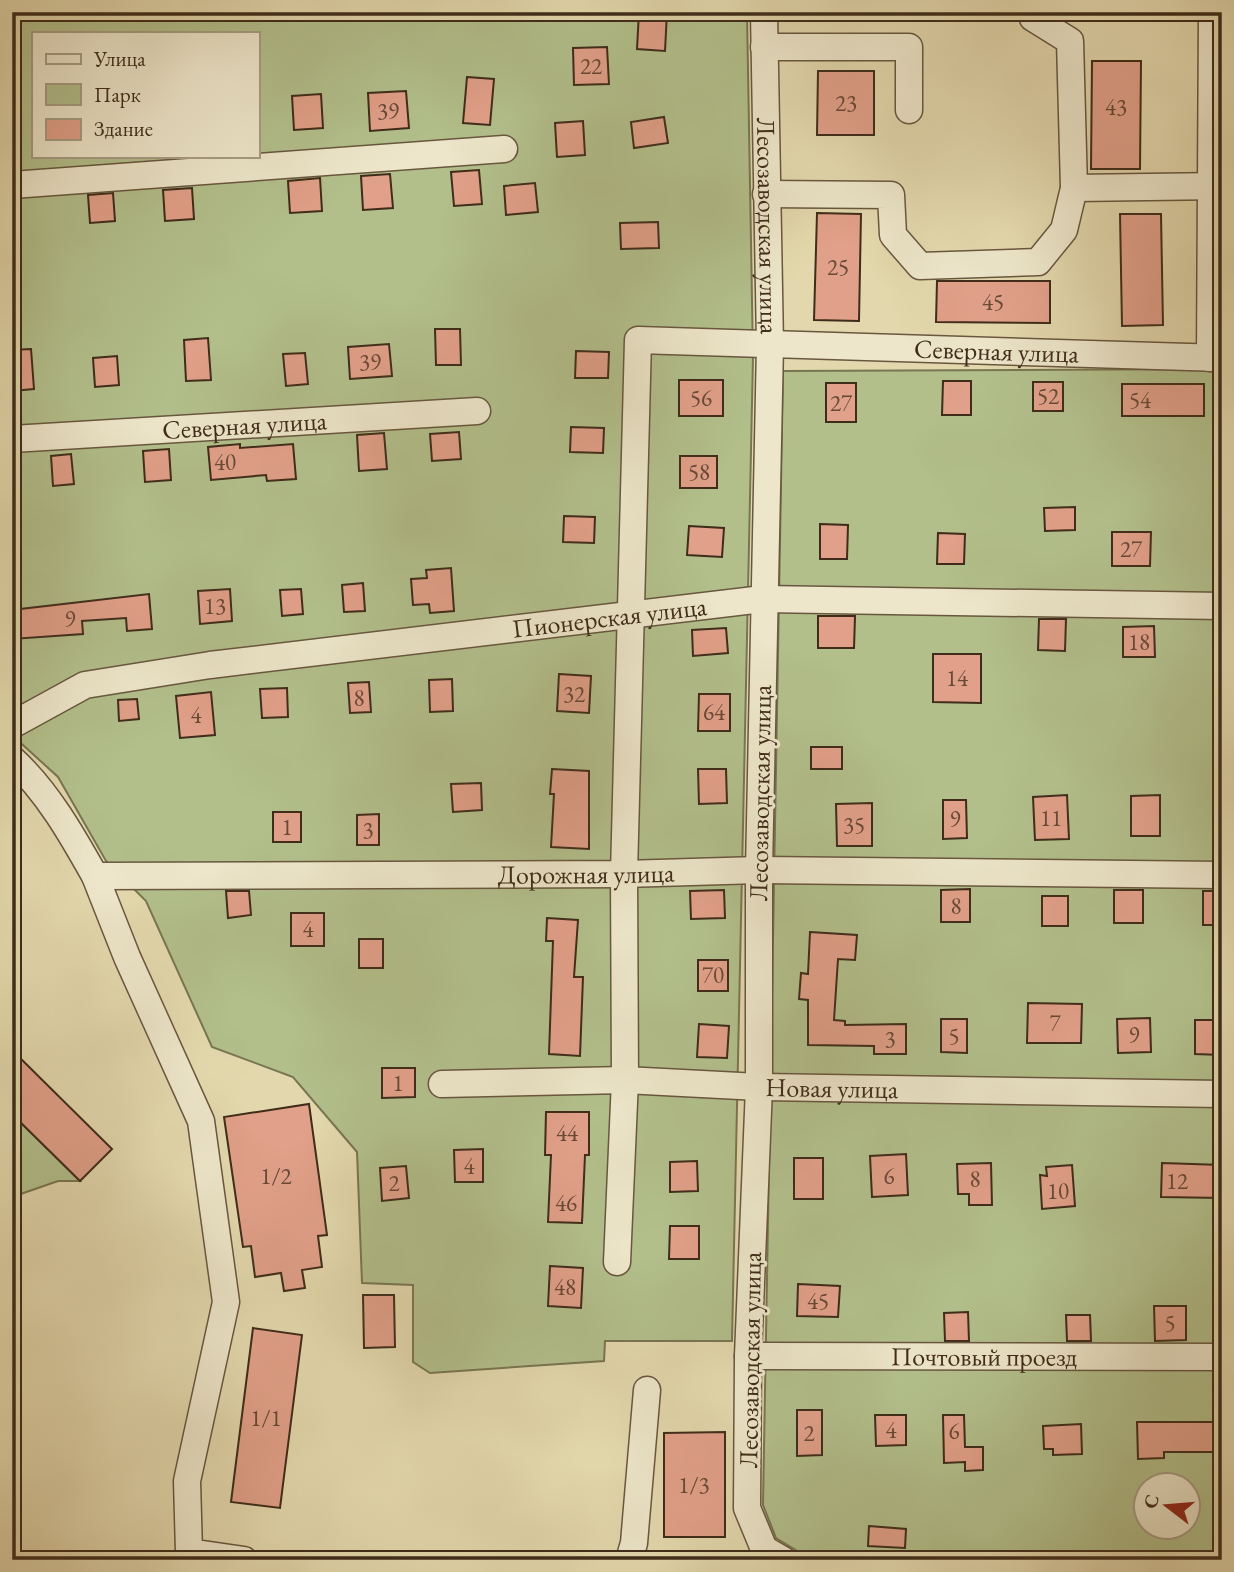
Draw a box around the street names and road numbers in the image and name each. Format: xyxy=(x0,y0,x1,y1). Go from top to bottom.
street label: Лесозаводская улица xyxy=(749,117,787,335)
street label: Северная улица xyxy=(914,332,1080,371)
street label: Северная улица xyxy=(161,403,328,447)
street label: Пионерская улица xyxy=(510,589,709,646)
street label: Лесозаводская улица xyxy=(741,684,779,901)
street label: Дорожная улица xyxy=(498,855,675,891)
street label: Новая улица xyxy=(765,1070,899,1106)
street label: Лесозаводская улица xyxy=(731,1251,769,1468)
street label: Почтовый проезд xyxy=(891,1339,1077,1374)

